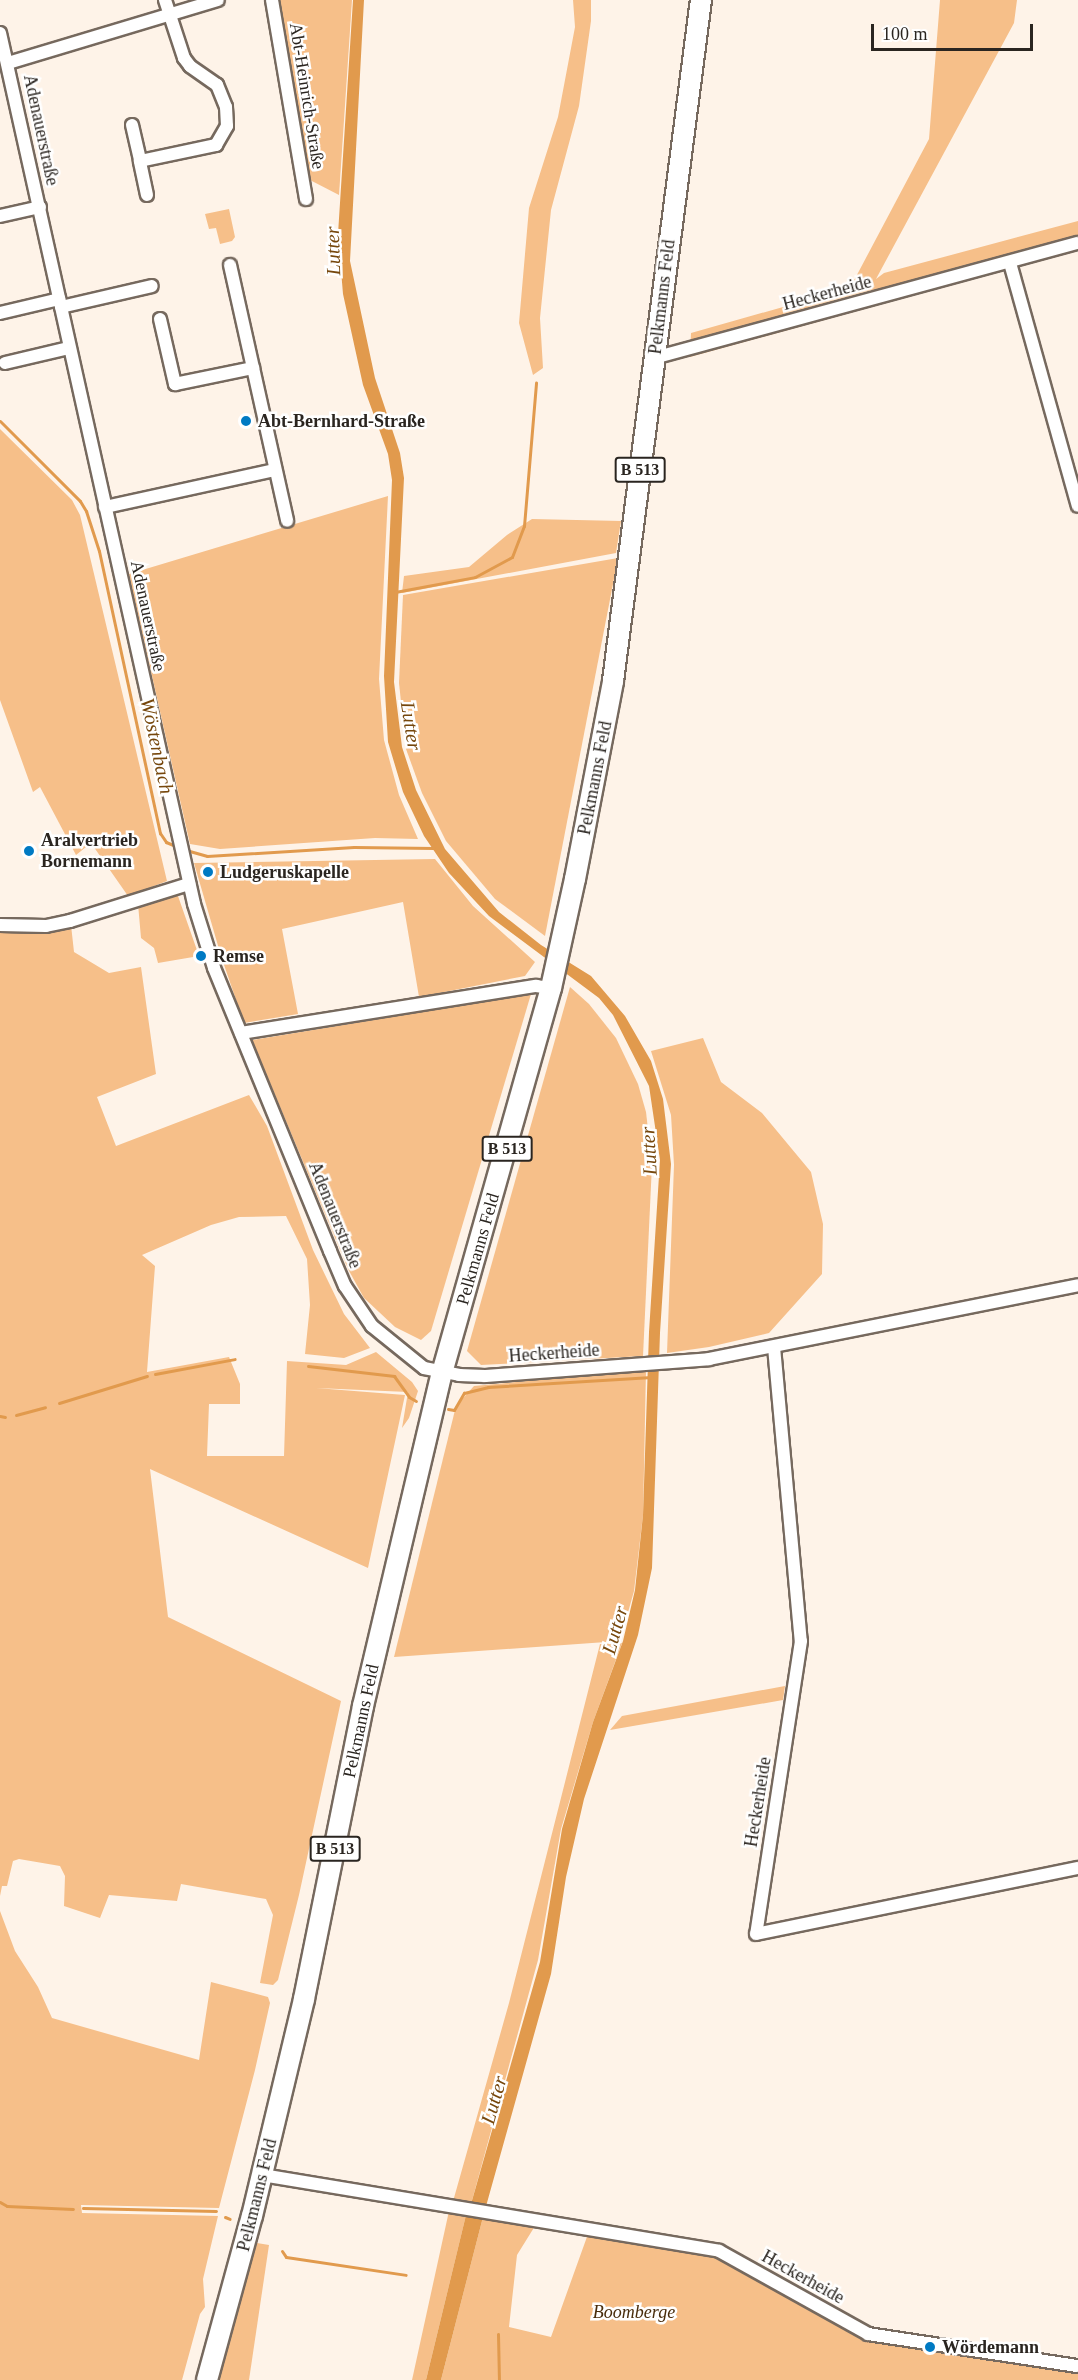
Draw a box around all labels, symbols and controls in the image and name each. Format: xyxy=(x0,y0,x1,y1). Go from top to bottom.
scale bar xyxy=(874,12,1036,50)
street label: Abt-Heinrich-Straße xyxy=(285,21,329,171)
text: 100 m xyxy=(882,24,928,44)
street label: Adenauerstraße xyxy=(19,73,63,187)
water label: Lutter xyxy=(320,226,346,276)
street label: Pelkmanns Feld xyxy=(644,238,680,356)
street label: Heckerheide xyxy=(780,271,874,315)
place label: Abt-Bernhard-Straße xyxy=(258,410,425,432)
marker: Abt-Bernhard-Straße xyxy=(239,414,253,428)
road number: B 513 xyxy=(614,457,666,483)
street label: Adenauerstraße xyxy=(126,559,170,673)
water label: Wöstenbach xyxy=(135,696,179,796)
water label: Lutter xyxy=(395,700,427,752)
street label: Pelkmanns Feld xyxy=(573,719,617,837)
place label: Aralvertrieb Bornemann xyxy=(41,830,138,872)
marker: Aralvertrieb Bornemann xyxy=(22,844,36,858)
place label: Ludgeruskapelle xyxy=(220,861,349,883)
marker: Ludgeruskapelle xyxy=(201,865,215,879)
place label: Remse xyxy=(213,945,264,967)
marker: Remse xyxy=(194,949,208,963)
water label: Lutter xyxy=(636,1126,662,1176)
road number: B 513 xyxy=(482,1136,532,1162)
street label: Adenauerstraße xyxy=(304,1159,366,1271)
street label: Pelkmanns Feld xyxy=(452,1191,504,1307)
street label: Heckerheide xyxy=(508,1339,600,1367)
water label: Lutter xyxy=(597,1603,633,1657)
street label: Pelkmanns Feld xyxy=(338,1662,384,1780)
street label: Heckerheide xyxy=(740,1755,776,1849)
road number: B 513 xyxy=(310,1836,360,1862)
water label: Lutter xyxy=(476,2073,512,2127)
street label: Pelkmanns Feld xyxy=(233,2136,281,2254)
street label: Heckerheide xyxy=(758,2246,848,2308)
park label: Boomberge xyxy=(593,2301,675,2323)
place label: Wördemann xyxy=(942,2336,1039,2358)
marker: Wördemann xyxy=(923,2340,937,2354)

